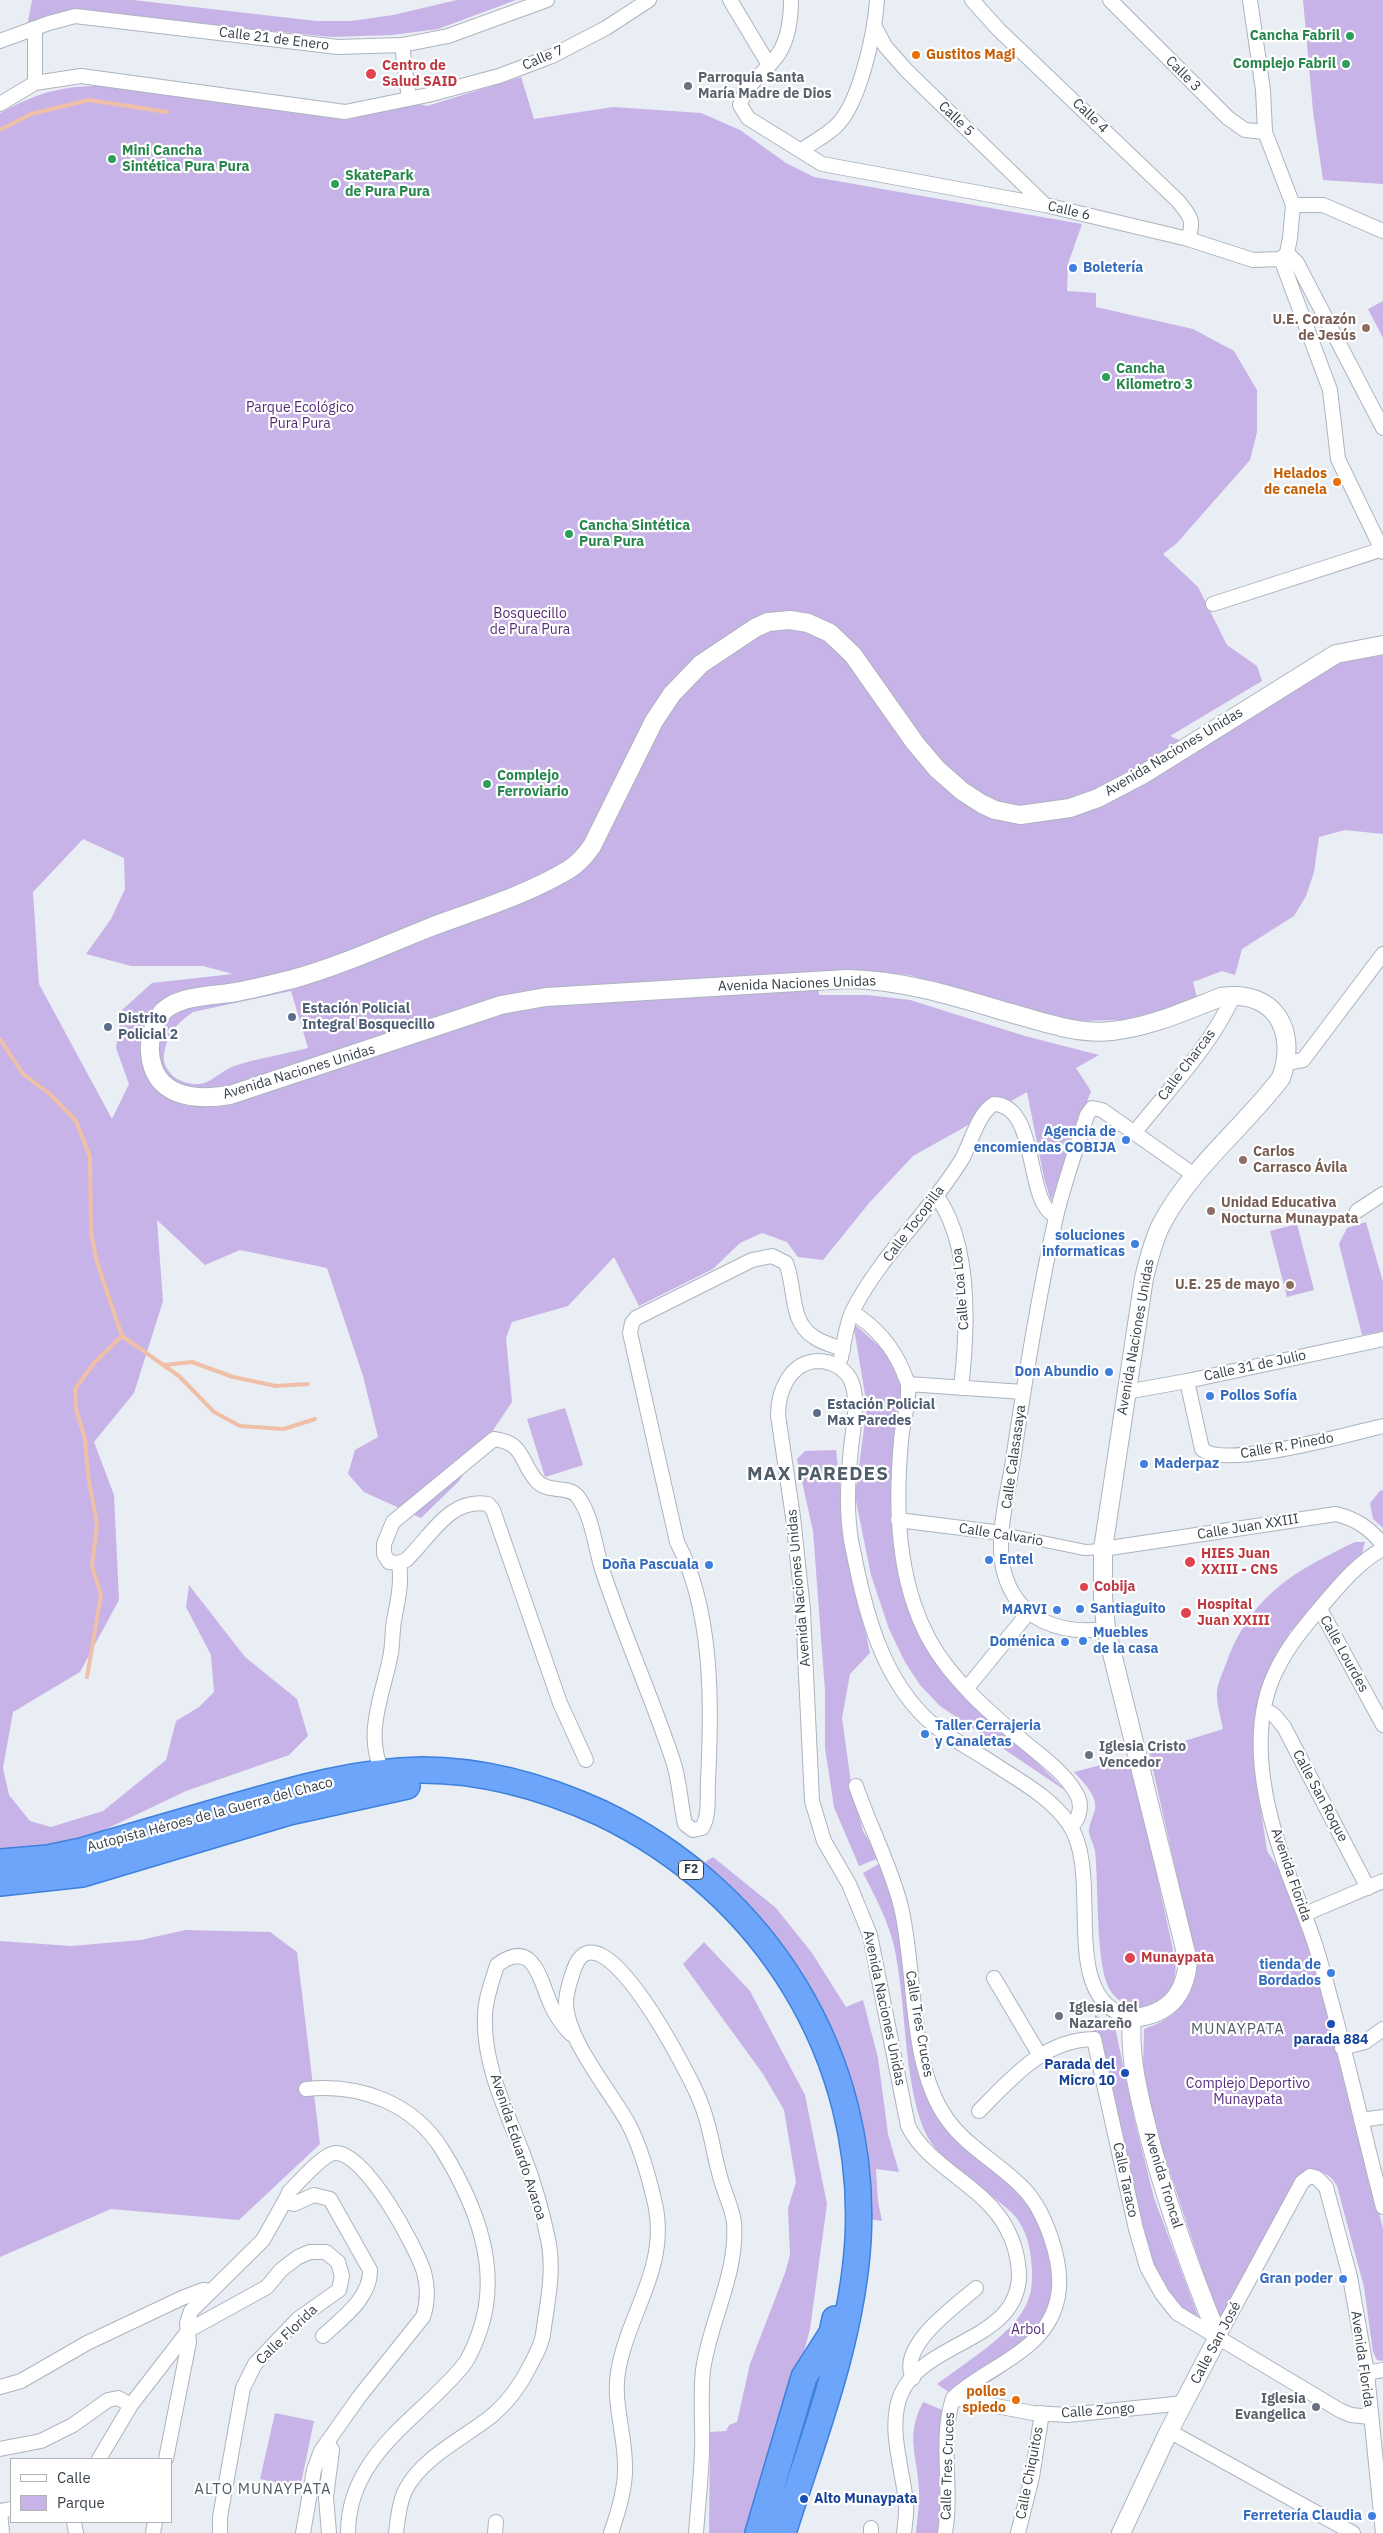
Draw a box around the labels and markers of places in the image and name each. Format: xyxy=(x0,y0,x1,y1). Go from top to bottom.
place label: Cancha Fabril xyxy=(1250,28,1340,44)
marker: Cancha Fabril xyxy=(1344,30,1356,42)
place label: Gustitos Magi xyxy=(926,47,1015,63)
marker: Gustitos Magi xyxy=(910,49,922,61)
place label: Complejo Fabril xyxy=(1233,56,1336,72)
place label: Centro de Salud SAID xyxy=(382,58,457,90)
marker: Complejo Fabril xyxy=(1340,58,1352,70)
marker: Centro de Salud SAID xyxy=(364,67,378,81)
place label: Parroquia Santa María Madre de Dios xyxy=(698,70,831,102)
marker: Parroquia Santa María Madre de Dios xyxy=(682,80,694,92)
place label: Mini Cancha Sintética Pura Pura xyxy=(122,143,249,176)
marker: Mini Cancha Sintética Pura Pura xyxy=(106,153,118,165)
place label: SkatePark de Pura Pura xyxy=(345,168,430,200)
marker: SkatePark de Pura Pura xyxy=(329,178,341,190)
place label: Boletería xyxy=(1083,260,1143,276)
marker: Boletería xyxy=(1067,262,1079,274)
place label: U.E. Corazón de Jesús xyxy=(1273,312,1356,344)
marker: U.E. Corazón de Jesús xyxy=(1360,322,1372,334)
place label: Cancha Kilometro 3 xyxy=(1116,361,1193,394)
marker: Cancha Kilometro 3 xyxy=(1100,371,1112,383)
place label: Helados de canela xyxy=(1264,466,1327,498)
marker: Helados de canela xyxy=(1331,476,1343,488)
place label: Cancha Sintética Pura Pura xyxy=(579,518,690,550)
marker: Cancha Sintética Pura Pura xyxy=(563,528,575,540)
place label: Complejo Ferroviario xyxy=(497,768,569,800)
marker: Complejo Ferroviario xyxy=(481,778,493,790)
place label: Estación Policial Integral Bosquecillo xyxy=(302,1001,435,1034)
place label: Distrito Policial 2 xyxy=(118,1011,178,1044)
marker: Estación Policial Integral Bosquecillo xyxy=(286,1011,298,1023)
marker: Distrito Policial 2 xyxy=(102,1021,114,1033)
place label: Agencia de encomiendas COBIJA xyxy=(974,1124,1116,1156)
marker: Agencia de encomiendas COBIJA xyxy=(1120,1134,1132,1146)
place label: Carlos Carrasco Ávila xyxy=(1253,1144,1347,1176)
marker: Carlos Carrasco Ávila xyxy=(1237,1154,1249,1166)
place label: Unidad Educativa Nocturna Munaypata xyxy=(1221,1195,1358,1228)
marker: Unidad Educativa Nocturna Munaypata xyxy=(1205,1205,1217,1217)
place label: soluciones informaticas xyxy=(1042,1228,1125,1260)
marker: soluciones informaticas xyxy=(1129,1238,1141,1250)
place label: U.E. 25 de mayo xyxy=(1175,1277,1280,1293)
marker: U.E. 25 de mayo xyxy=(1284,1279,1296,1291)
place label: Don Abundio xyxy=(1014,1364,1099,1380)
marker: Don Abundio xyxy=(1103,1366,1115,1378)
place label: Pollos Sofía xyxy=(1220,1388,1297,1404)
marker: Pollos Sofía xyxy=(1204,1390,1216,1402)
place label: Estación Policial Max Paredes xyxy=(827,1397,935,1430)
marker: Estación Policial Max Paredes xyxy=(811,1407,823,1419)
place label: Maderpaz xyxy=(1154,1456,1219,1472)
marker: Maderpaz xyxy=(1138,1458,1150,1470)
place label: HIES Juan XXIII - CNS xyxy=(1201,1546,1278,1578)
place label: Entel xyxy=(999,1552,1033,1568)
marker: Entel xyxy=(983,1554,995,1566)
marker: HIES Juan XXIII - CNS xyxy=(1183,1555,1197,1569)
place label: Doña Pascuala xyxy=(602,1557,699,1573)
marker: Doña Pascuala xyxy=(703,1559,715,1571)
place label: Cobija xyxy=(1094,1579,1135,1595)
marker: Cobija xyxy=(1078,1581,1090,1593)
place label: Hospital Juan XXIII xyxy=(1197,1597,1270,1630)
place label: Santiaguito xyxy=(1090,1601,1166,1617)
place label: MARVI xyxy=(1002,1602,1047,1618)
marker: Santiaguito xyxy=(1074,1603,1086,1615)
marker: MARVI xyxy=(1051,1604,1063,1616)
marker: Hospital Juan XXIII xyxy=(1179,1606,1193,1620)
place label: Muebles de la casa xyxy=(1093,1625,1158,1658)
place label: Doménica xyxy=(989,1634,1055,1650)
marker: Muebles de la casa xyxy=(1077,1635,1089,1647)
marker: Doménica xyxy=(1059,1636,1071,1648)
place label: Taller Cerrajeria y Canaletas xyxy=(935,1718,1041,1750)
marker: Taller Cerrajeria y Canaletas xyxy=(919,1728,931,1740)
place label: Iglesia Cristo Vencedor xyxy=(1099,1739,1186,1771)
marker: Iglesia Cristo Vencedor xyxy=(1083,1749,1095,1761)
place label: Munaypata xyxy=(1141,1950,1214,1966)
marker: Munaypata xyxy=(1123,1951,1137,1965)
place label: tienda de Bordados xyxy=(1258,1957,1321,1990)
marker: tienda de Bordados xyxy=(1325,1967,1337,1979)
place label: Iglesia del Nazareño xyxy=(1069,2000,1138,2032)
marker: Iglesia del Nazareño xyxy=(1053,2010,1065,2022)
marker: parada 884 xyxy=(1325,2018,1337,2030)
place label: parada 884 xyxy=(1294,2032,1368,2048)
place label: Parada del Micro 10 xyxy=(1044,2057,1115,2090)
marker: Parada del Micro 10 xyxy=(1119,2067,1131,2079)
place label: Gran poder xyxy=(1259,2271,1333,2287)
marker: Gran poder xyxy=(1337,2273,1349,2285)
place label: pollos spiedo xyxy=(962,2384,1006,2416)
place label: Iglesia Evangelica xyxy=(1235,2391,1306,2424)
marker: pollos spiedo xyxy=(1010,2394,1022,2406)
marker: Iglesia Evangelica xyxy=(1310,2401,1322,2413)
place label: Alto Munaypata xyxy=(814,2491,917,2507)
marker: Alto Munaypata xyxy=(798,2493,810,2505)
place label: Ferretería Claudia xyxy=(1243,2508,1362,2524)
marker: Ferretería Claudia xyxy=(1366,2510,1378,2522)

